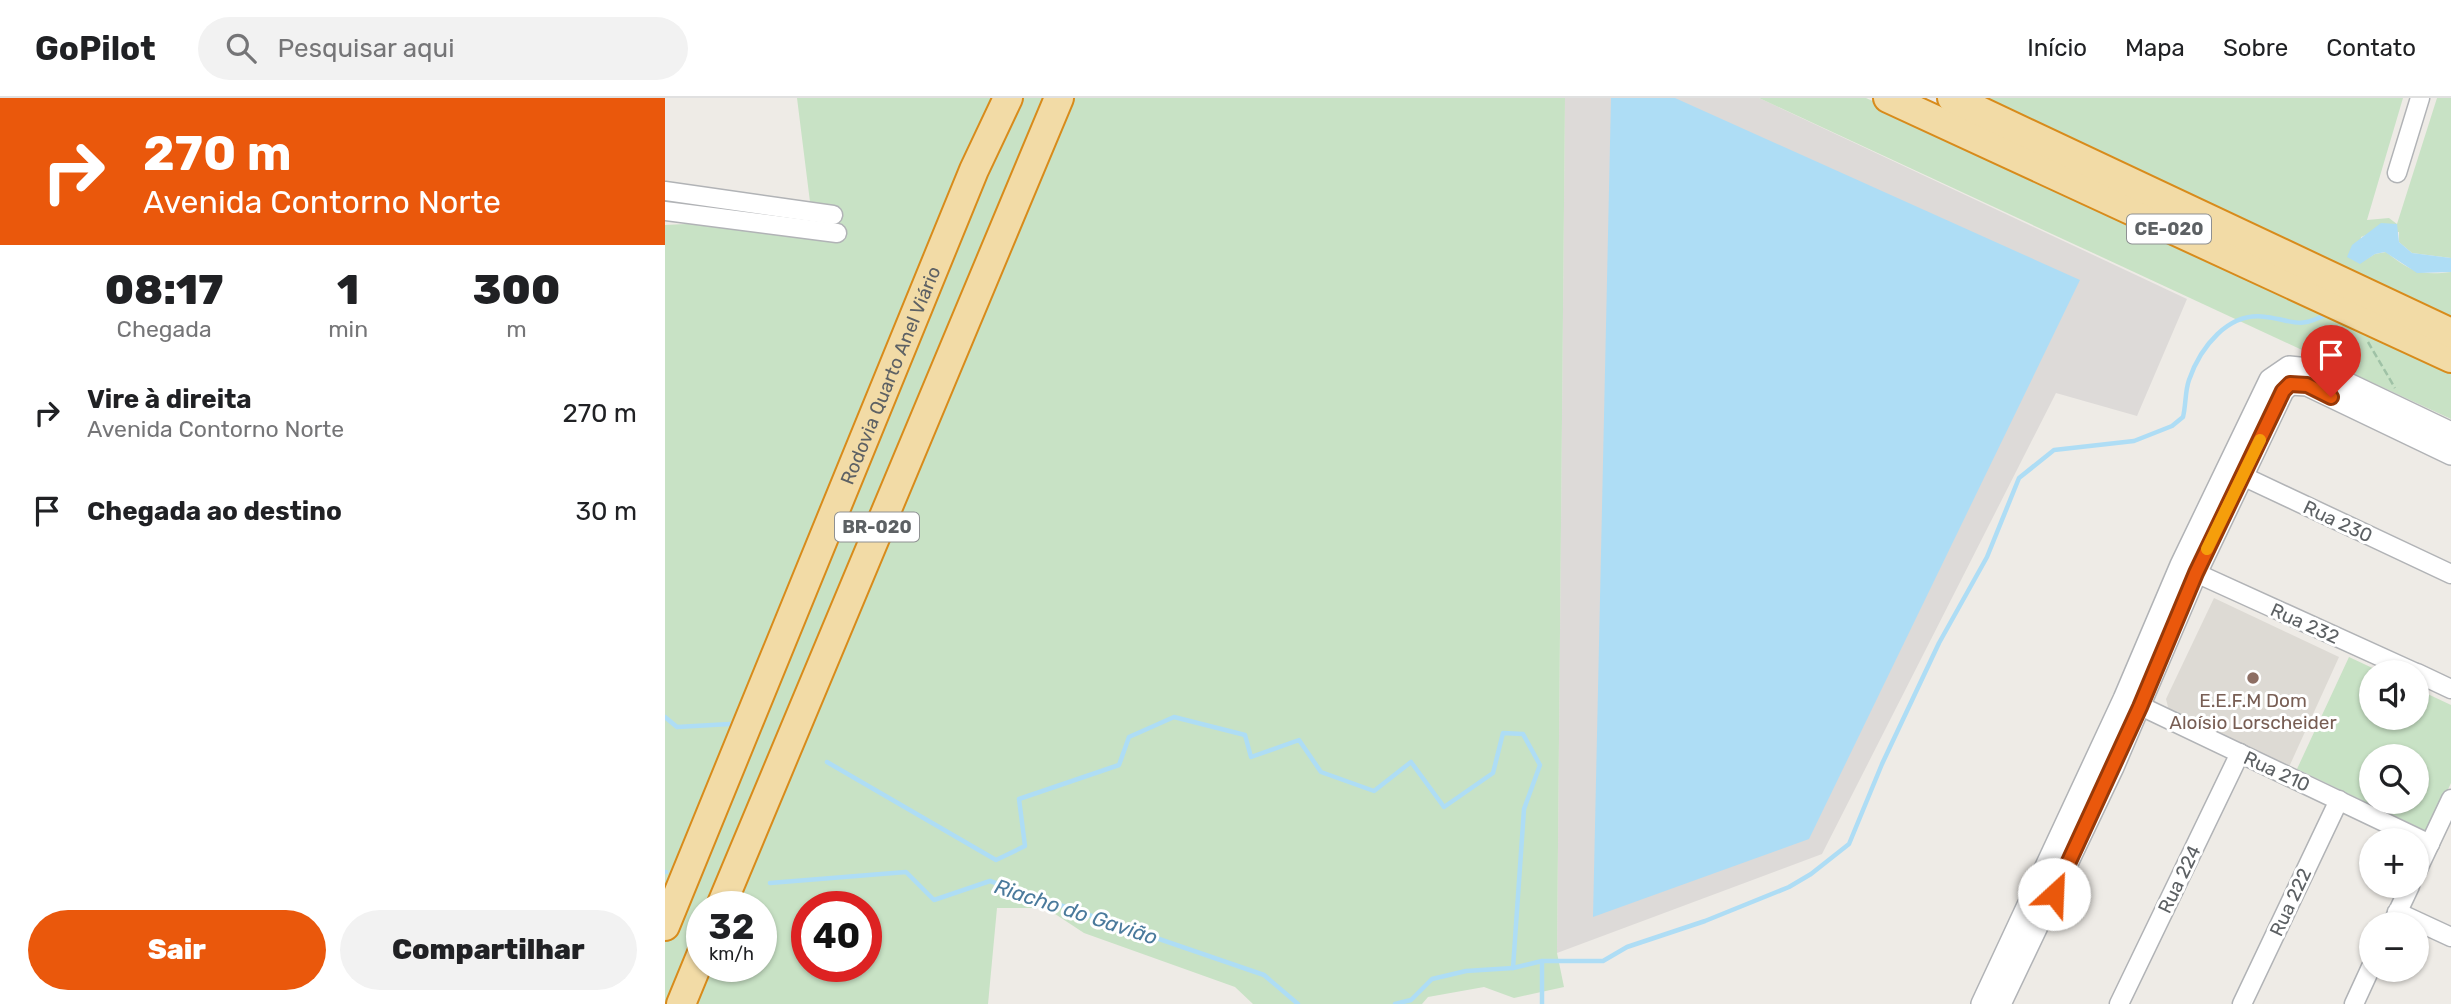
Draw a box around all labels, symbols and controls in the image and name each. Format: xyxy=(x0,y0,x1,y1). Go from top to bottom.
search box xyxy=(198,17,688,80)
text: GoPilot xyxy=(35,29,156,68)
icon: search xyxy=(222,29,260,67)
text: Pesquisar aqui xyxy=(278,33,454,64)
text: Início xyxy=(2027,34,2087,62)
text: Mapa xyxy=(2125,34,2185,62)
text: Sobre xyxy=(2223,34,2288,62)
text: Contato xyxy=(2326,34,2416,62)
text: 270 m xyxy=(143,124,292,182)
icon: right xyxy=(28,126,119,217)
text: Avenida Contorno Norte xyxy=(143,183,501,221)
road number: CE-020 xyxy=(2127,214,2211,244)
street label: Rodovia Quarto Anel Viário xyxy=(836,263,945,488)
text: 08:17 xyxy=(105,265,223,315)
text: 1 xyxy=(337,265,359,315)
text: 300 xyxy=(473,265,560,315)
text: Chegada xyxy=(117,315,212,343)
text: min xyxy=(328,315,368,343)
text: m xyxy=(506,315,527,343)
pin xyxy=(2301,325,2361,397)
icon: arrive xyxy=(2312,336,2350,374)
text: Vire à direita xyxy=(87,384,252,415)
icon: right xyxy=(28,394,66,432)
text: 270 m xyxy=(562,398,637,429)
text: Avenida Contorno Norte xyxy=(87,415,344,443)
icon: arrive xyxy=(28,492,66,530)
street label: Rua 230 xyxy=(2300,495,2376,547)
text: Chegada ao destino xyxy=(87,496,342,527)
text: 30 m xyxy=(575,496,637,527)
road number: BR-020 xyxy=(835,512,919,542)
street label: Rua 232 xyxy=(2267,598,2343,649)
map controls xyxy=(2359,660,2429,982)
button: sound xyxy=(2359,660,2429,730)
marker: E.E.F.M Dom Aloísio Lorscheider xyxy=(2245,670,2261,686)
place label: E.E.F.M Dom Aloísio Lorscheider xyxy=(2169,689,2338,734)
button: search xyxy=(2359,744,2429,814)
street label: Rua 210 xyxy=(2240,746,2314,797)
button: + xyxy=(2359,828,2429,898)
street label: Rua 224 xyxy=(2153,841,2206,917)
position arrow xyxy=(2017,857,2091,931)
street label: Rua 222 xyxy=(2265,864,2316,940)
water label: Riacho do Gavião xyxy=(991,873,1161,950)
speed limit sign: 40 xyxy=(791,891,882,982)
text: 32 xyxy=(709,906,754,948)
button: Sair xyxy=(28,910,326,990)
button: Compartilhar xyxy=(340,910,637,990)
button: − xyxy=(2359,912,2429,982)
text: km/h xyxy=(709,943,754,965)

